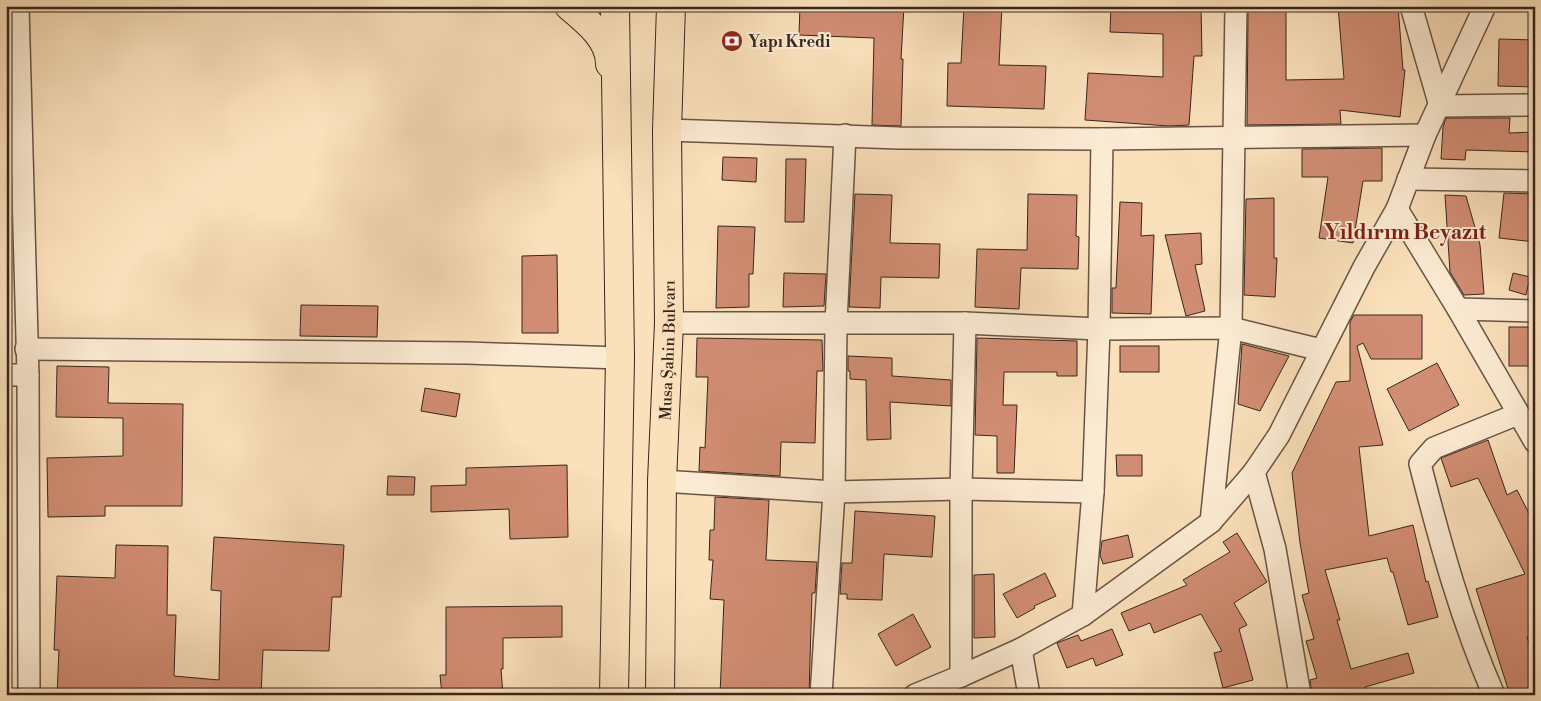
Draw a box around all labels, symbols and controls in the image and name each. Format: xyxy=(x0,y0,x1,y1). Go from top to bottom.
bank icon: Yapı Kredi xyxy=(720,29,744,53)
place label: Yapı Kredi xyxy=(748,32,830,52)
district label: Yıldırım Beyazıt xyxy=(1324,220,1487,246)
street label: Musa Şahin Bulvarı xyxy=(656,280,680,421)

